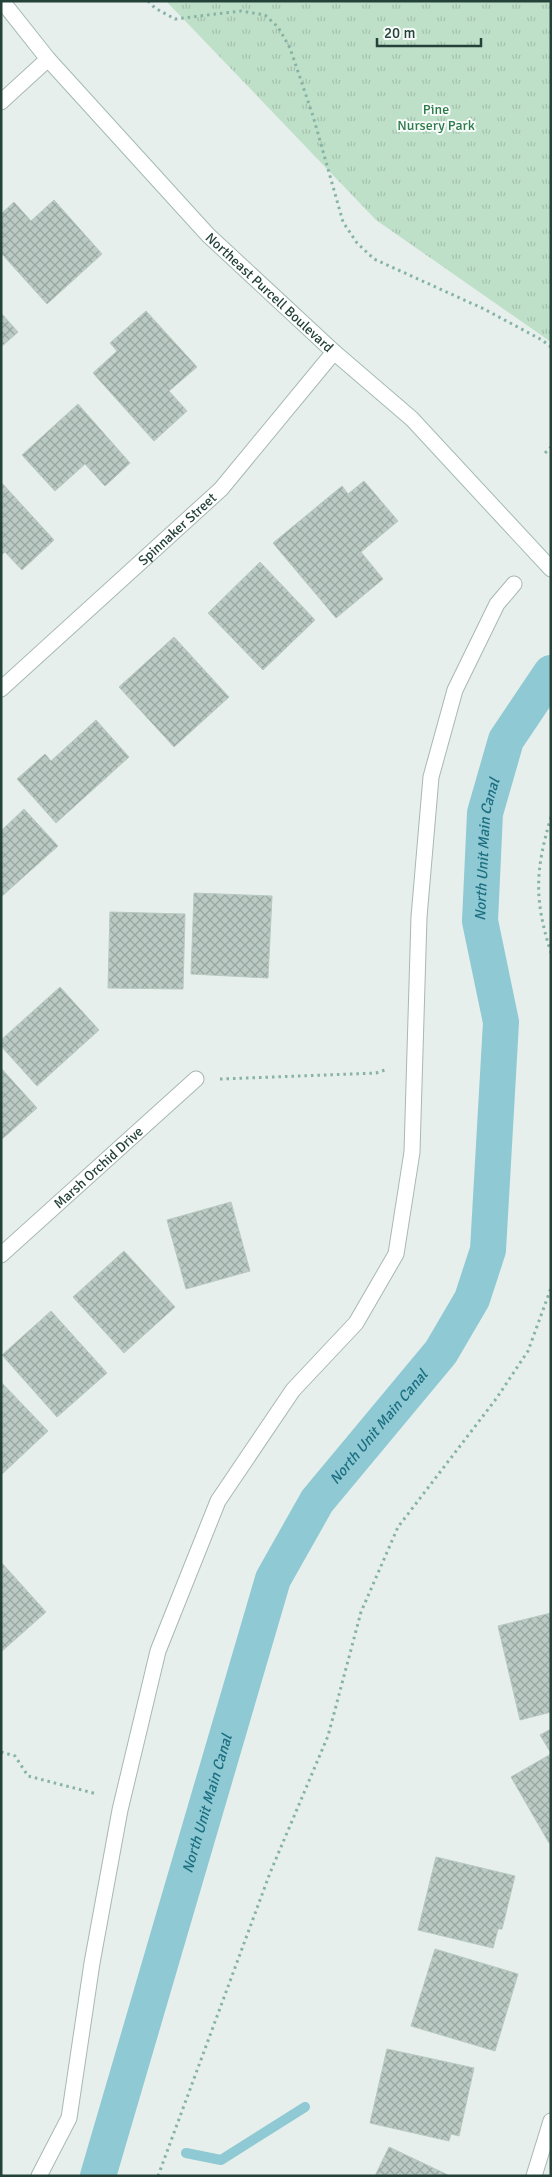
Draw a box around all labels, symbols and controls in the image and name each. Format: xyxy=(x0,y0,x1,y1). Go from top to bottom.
scale bar xyxy=(377,15,481,47)
text: 20 m xyxy=(384,24,415,42)
park label: Pine Nursery Park xyxy=(397,101,475,134)
street label: Northeast Purcell Boulevard xyxy=(202,229,337,356)
street label: Spinnaker Street xyxy=(135,489,220,569)
water label: North Unit Main Canal xyxy=(471,775,504,921)
street label: Marsh Orchid Drive xyxy=(50,1123,147,1212)
water label: North Unit Main Canal xyxy=(326,1365,432,1488)
water label: North Unit Main Canal xyxy=(178,1731,236,1875)

